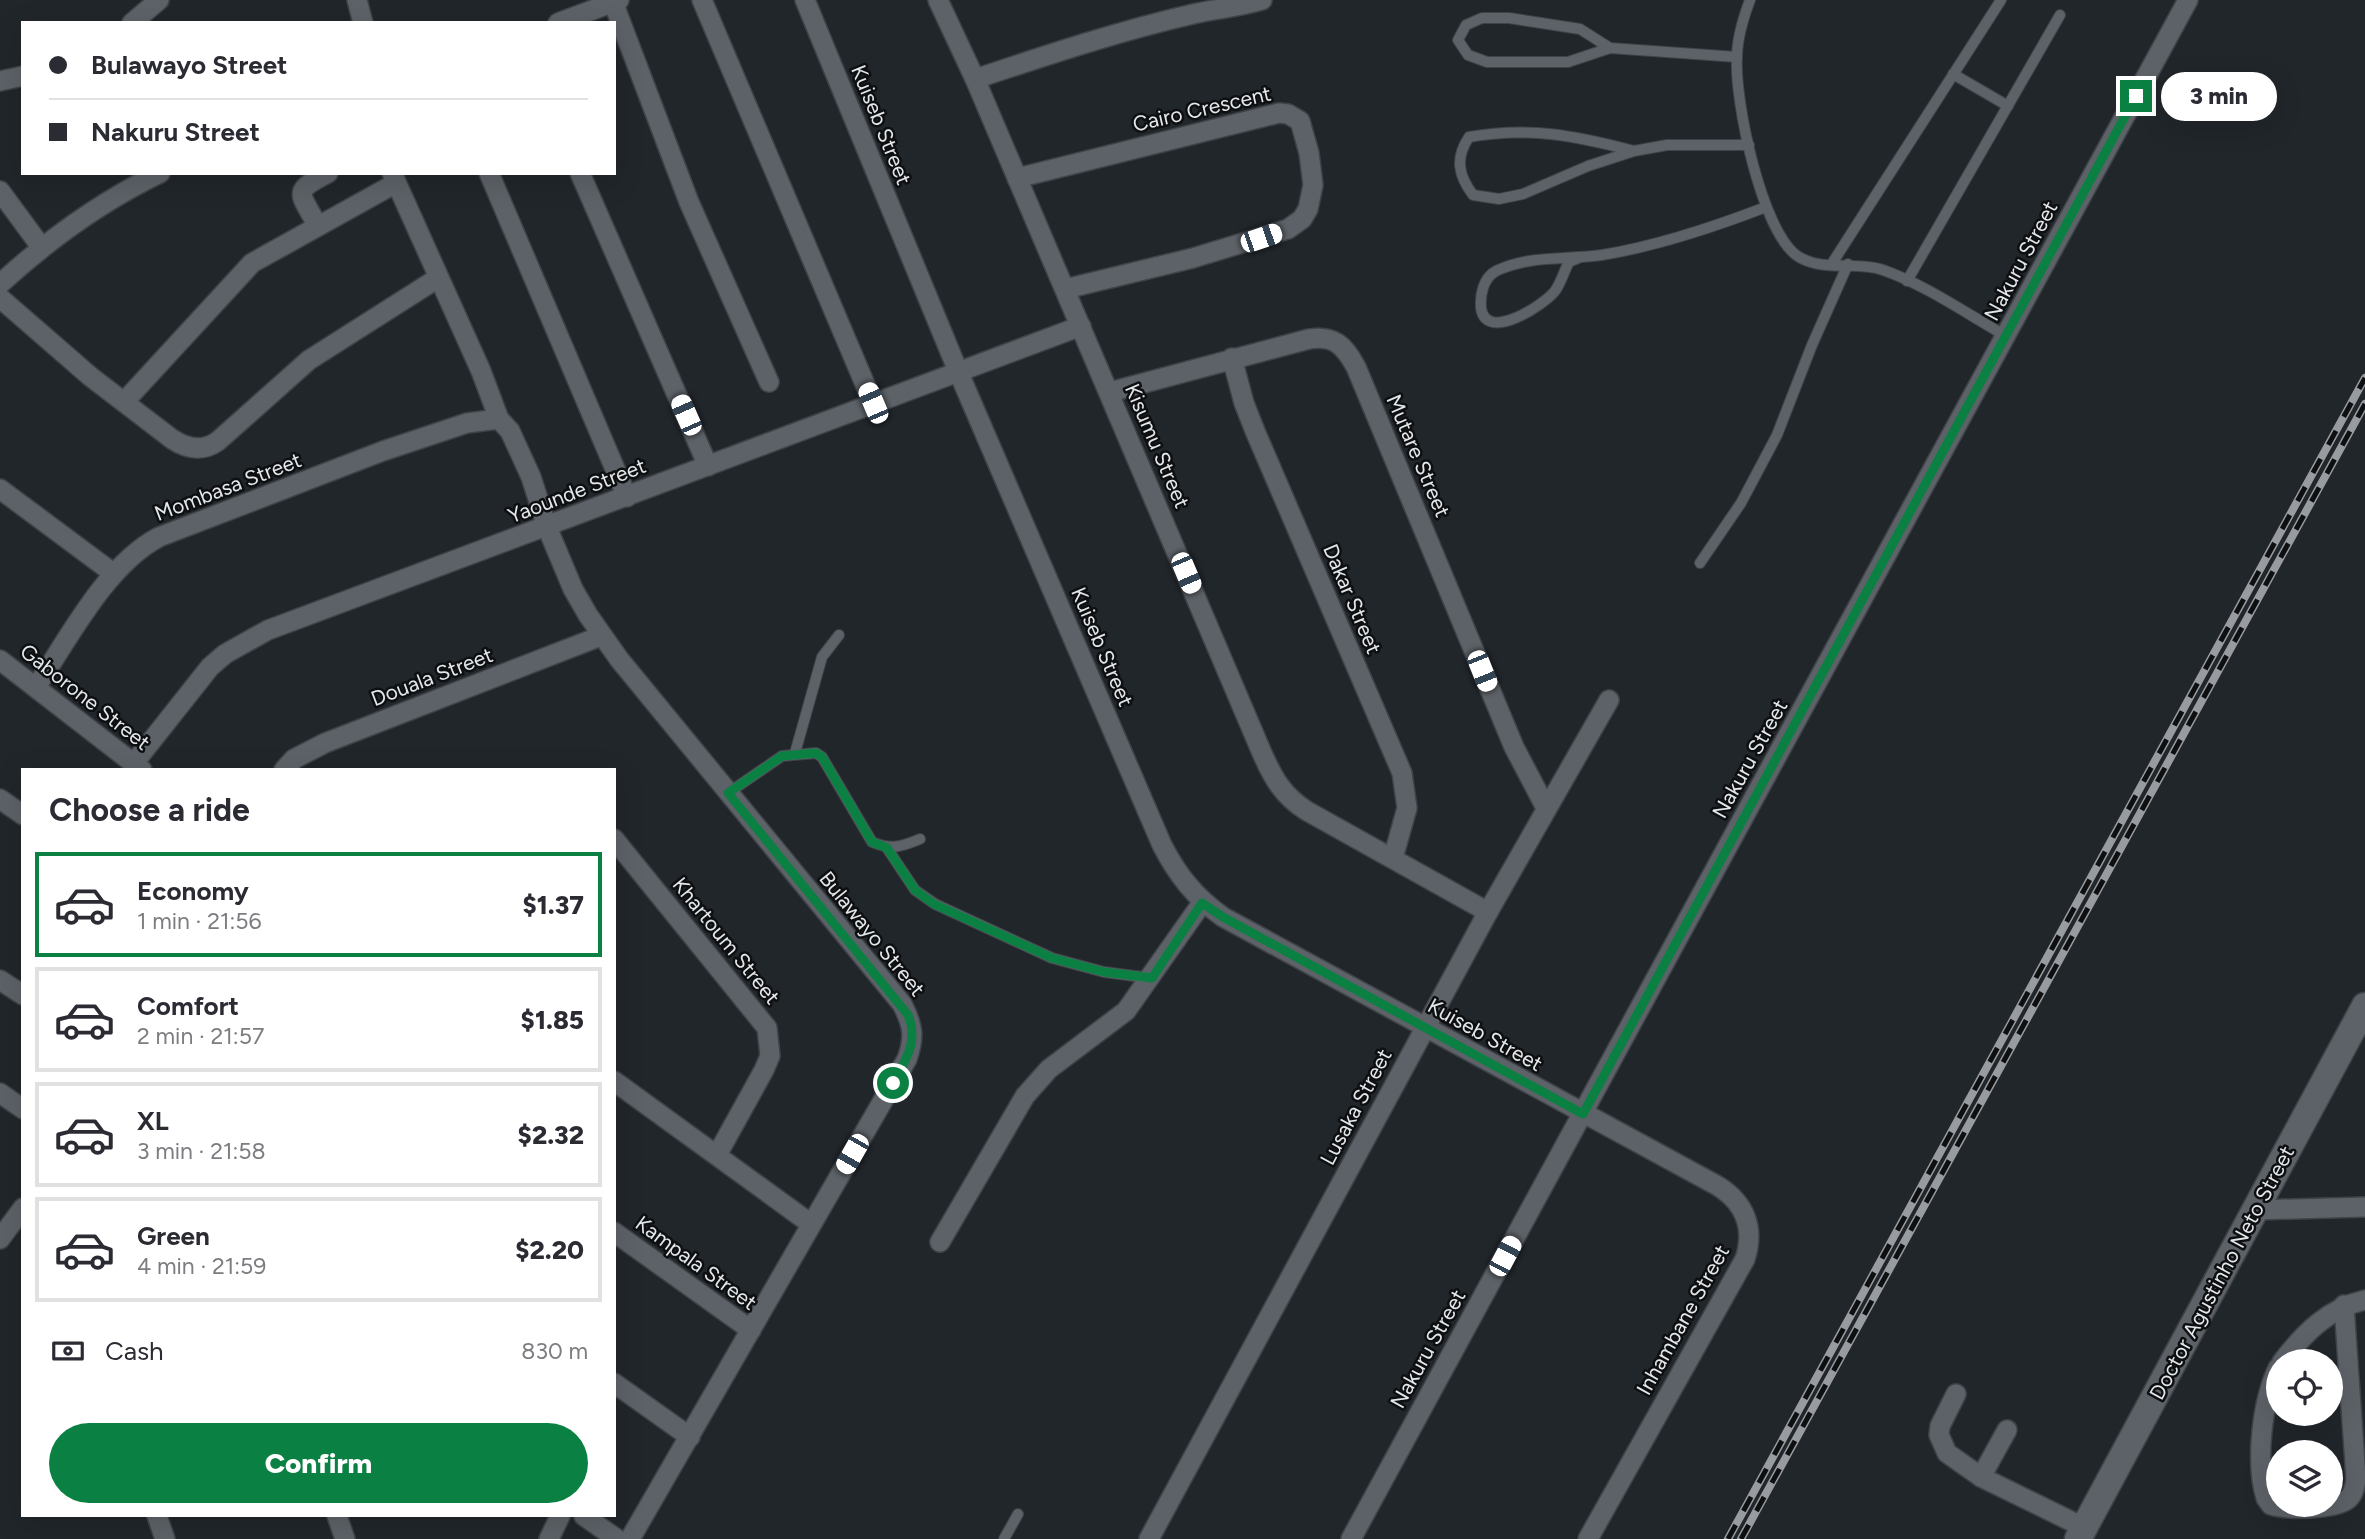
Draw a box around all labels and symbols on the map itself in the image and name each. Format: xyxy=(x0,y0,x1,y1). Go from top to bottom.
street label: Kuiseb Street xyxy=(846,61,917,188)
callout: 3 min xyxy=(2160,72,2276,120)
street label: Cairo Crescent xyxy=(1130,80,1274,137)
route end xyxy=(2120,80,2152,112)
street label: Nakuru Street xyxy=(1979,197,2063,325)
car xyxy=(1238,221,1285,255)
car xyxy=(856,380,891,426)
street label: Kisumu Street xyxy=(1120,380,1195,512)
street label: Mutare Street xyxy=(1381,391,1456,521)
car xyxy=(668,392,705,438)
street label: Mombasa Street xyxy=(151,447,305,526)
street label: Yaounde Street xyxy=(504,453,649,528)
street label: Dakar Street xyxy=(1318,540,1387,658)
car xyxy=(1169,550,1204,596)
street label: Kuiseb Street xyxy=(1066,584,1139,710)
street label: Gaborone Street xyxy=(16,638,155,755)
street label: Douala Street xyxy=(367,642,496,711)
car xyxy=(1465,648,1500,694)
street label: Nakuru Street xyxy=(1707,695,1792,822)
street label: Bulawayo Street xyxy=(814,866,930,1001)
street label: Khartoum Street xyxy=(668,872,785,1009)
street label: Kuiseb Street xyxy=(1424,993,1547,1076)
street label: Lusaka Street xyxy=(1315,1044,1397,1169)
route start xyxy=(877,1067,909,1099)
car xyxy=(833,1131,872,1177)
street label: Doctor Agustinho Neto Street xyxy=(2144,1142,2299,1404)
street label: Kampala Street xyxy=(631,1210,762,1315)
car xyxy=(1486,1233,1525,1279)
street label: Inhambane Street xyxy=(1631,1240,1734,1399)
street label: Nakuru Street xyxy=(1385,1285,1470,1412)

